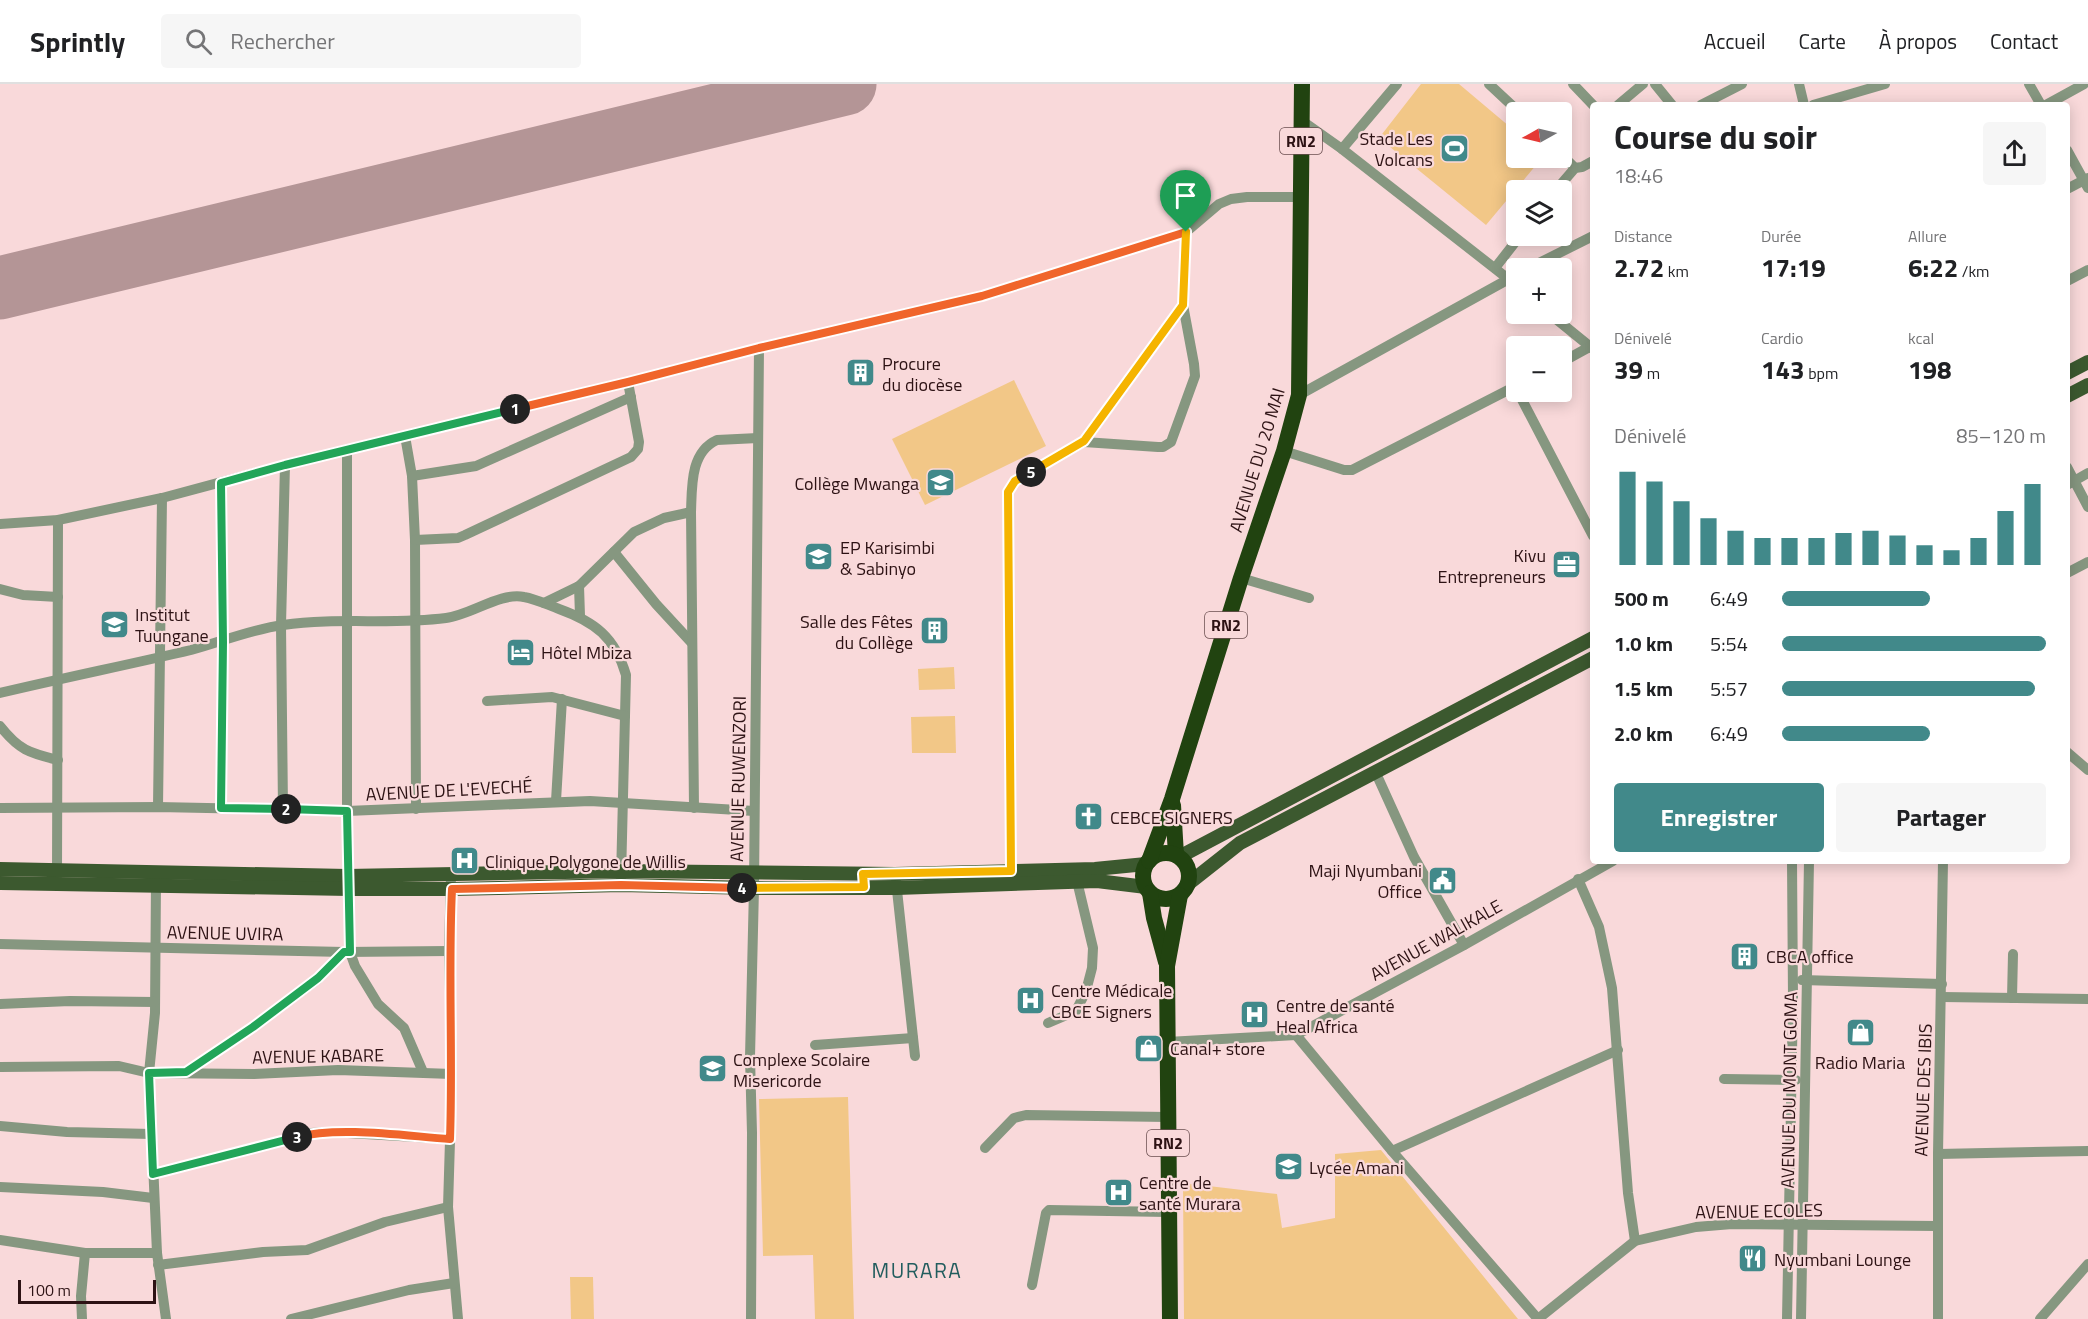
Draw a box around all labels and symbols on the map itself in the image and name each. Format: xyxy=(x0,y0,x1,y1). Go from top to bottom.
north arrow xyxy=(1506,102,1572,168)
place label: Stade Les Volcans xyxy=(1360,125,1433,173)
road number: RN2 xyxy=(1280,128,1322,154)
sports icon: Stade Les Volcans xyxy=(1438,132,1470,164)
pin xyxy=(1160,170,1211,232)
place label: Procure du diocèse xyxy=(882,350,962,398)
building icon: Procure du diocèse xyxy=(845,357,877,389)
street label: AVENUE DU 20 MAI xyxy=(1222,384,1292,536)
pin: 1 xyxy=(500,394,530,424)
pin: 5 xyxy=(1016,457,1046,487)
school or university icon: Collège Mwanga xyxy=(924,467,956,499)
place label: Collège Mwanga xyxy=(794,470,919,497)
place label: EP Karisimbi & Sabinyo xyxy=(840,534,935,582)
school or university icon: EP Karisimbi & Sabinyo xyxy=(803,541,835,573)
place label: Kivu Entrepreneurs xyxy=(1437,542,1546,590)
office icon: Kivu Entrepreneurs xyxy=(1551,549,1583,581)
place label: Institut Tuungane xyxy=(135,601,209,649)
school or university icon: Institut Tuungane xyxy=(98,608,130,640)
place label: Salle des Fêtes du Collège xyxy=(800,608,913,656)
road number: RN2 xyxy=(1205,612,1247,638)
building icon: Salle des Fêtes du Collège xyxy=(918,615,950,647)
hotel icon: Hôtel Mbiza xyxy=(504,636,536,668)
place label: Hôtel Mbiza xyxy=(541,639,632,666)
street label: AVENUE RUWENZORI xyxy=(723,696,753,862)
street label: AVENUE DE L'EVECHÉ xyxy=(365,772,533,808)
pin: 2 xyxy=(271,794,301,824)
church icon: CEBCE SIGNERS xyxy=(1073,801,1105,833)
place label: CEBCE SIGNERS xyxy=(1110,804,1233,831)
hospital icon: Clinique Polygone de Willis xyxy=(448,845,480,877)
place label: Clinique Polygone de Willis xyxy=(485,848,686,875)
place label: Maji Nyumbani Office xyxy=(1308,857,1422,905)
public building icon: Maji Nyumbani Office xyxy=(1427,864,1459,896)
pin: 4 xyxy=(727,873,757,903)
street label: AVENUE WALIKALE xyxy=(1365,892,1507,987)
street label: AVENUE UVIRA xyxy=(167,918,284,948)
building icon: CBCA office xyxy=(1729,940,1761,972)
place label: CBCA office xyxy=(1766,943,1854,970)
place label: Centre Médicale CBCE Signers xyxy=(1051,977,1172,1025)
hospital icon: Centre Médicale CBCE Signers xyxy=(1014,984,1046,1016)
street label: AVENUE DU MONT GOMA xyxy=(1774,991,1804,1189)
place label: Centre de santé Heal Africa xyxy=(1276,992,1395,1040)
hospital icon: Centre de santé Heal Africa xyxy=(1239,999,1271,1031)
shop icon: Radio Maria xyxy=(1844,1017,1876,1049)
street label: AVENUE DES IBIS xyxy=(1907,1023,1939,1157)
shop icon: Canal+ store xyxy=(1133,1032,1165,1064)
place label: Canal+ store xyxy=(1170,1035,1265,1062)
street label: AVENUE KABARE xyxy=(252,1041,384,1071)
place label: Complexe Scolaire Misericorde xyxy=(733,1046,870,1094)
place label: Radio Maria xyxy=(1815,1049,1905,1076)
school or university icon: Complexe Scolaire Misericorde xyxy=(696,1053,728,1085)
pin: 3 xyxy=(282,1122,312,1152)
road number: RN2 xyxy=(1147,1130,1189,1156)
school or university icon: Lycée Amani xyxy=(1272,1151,1304,1183)
place label: Lycée Amani xyxy=(1309,1154,1404,1181)
place label: Centre de santé Murara xyxy=(1139,1169,1241,1217)
hospital icon: Centre de santé Murara xyxy=(1102,1176,1134,1208)
street label: AVENUE ECOLES xyxy=(1695,1196,1823,1226)
restaurant icon: Nyumbani Lounge xyxy=(1737,1243,1769,1275)
place label: Nyumbani Lounge xyxy=(1774,1246,1911,1273)
district label: MURARA xyxy=(872,1254,962,1286)
scale bar xyxy=(18,1277,156,1304)

